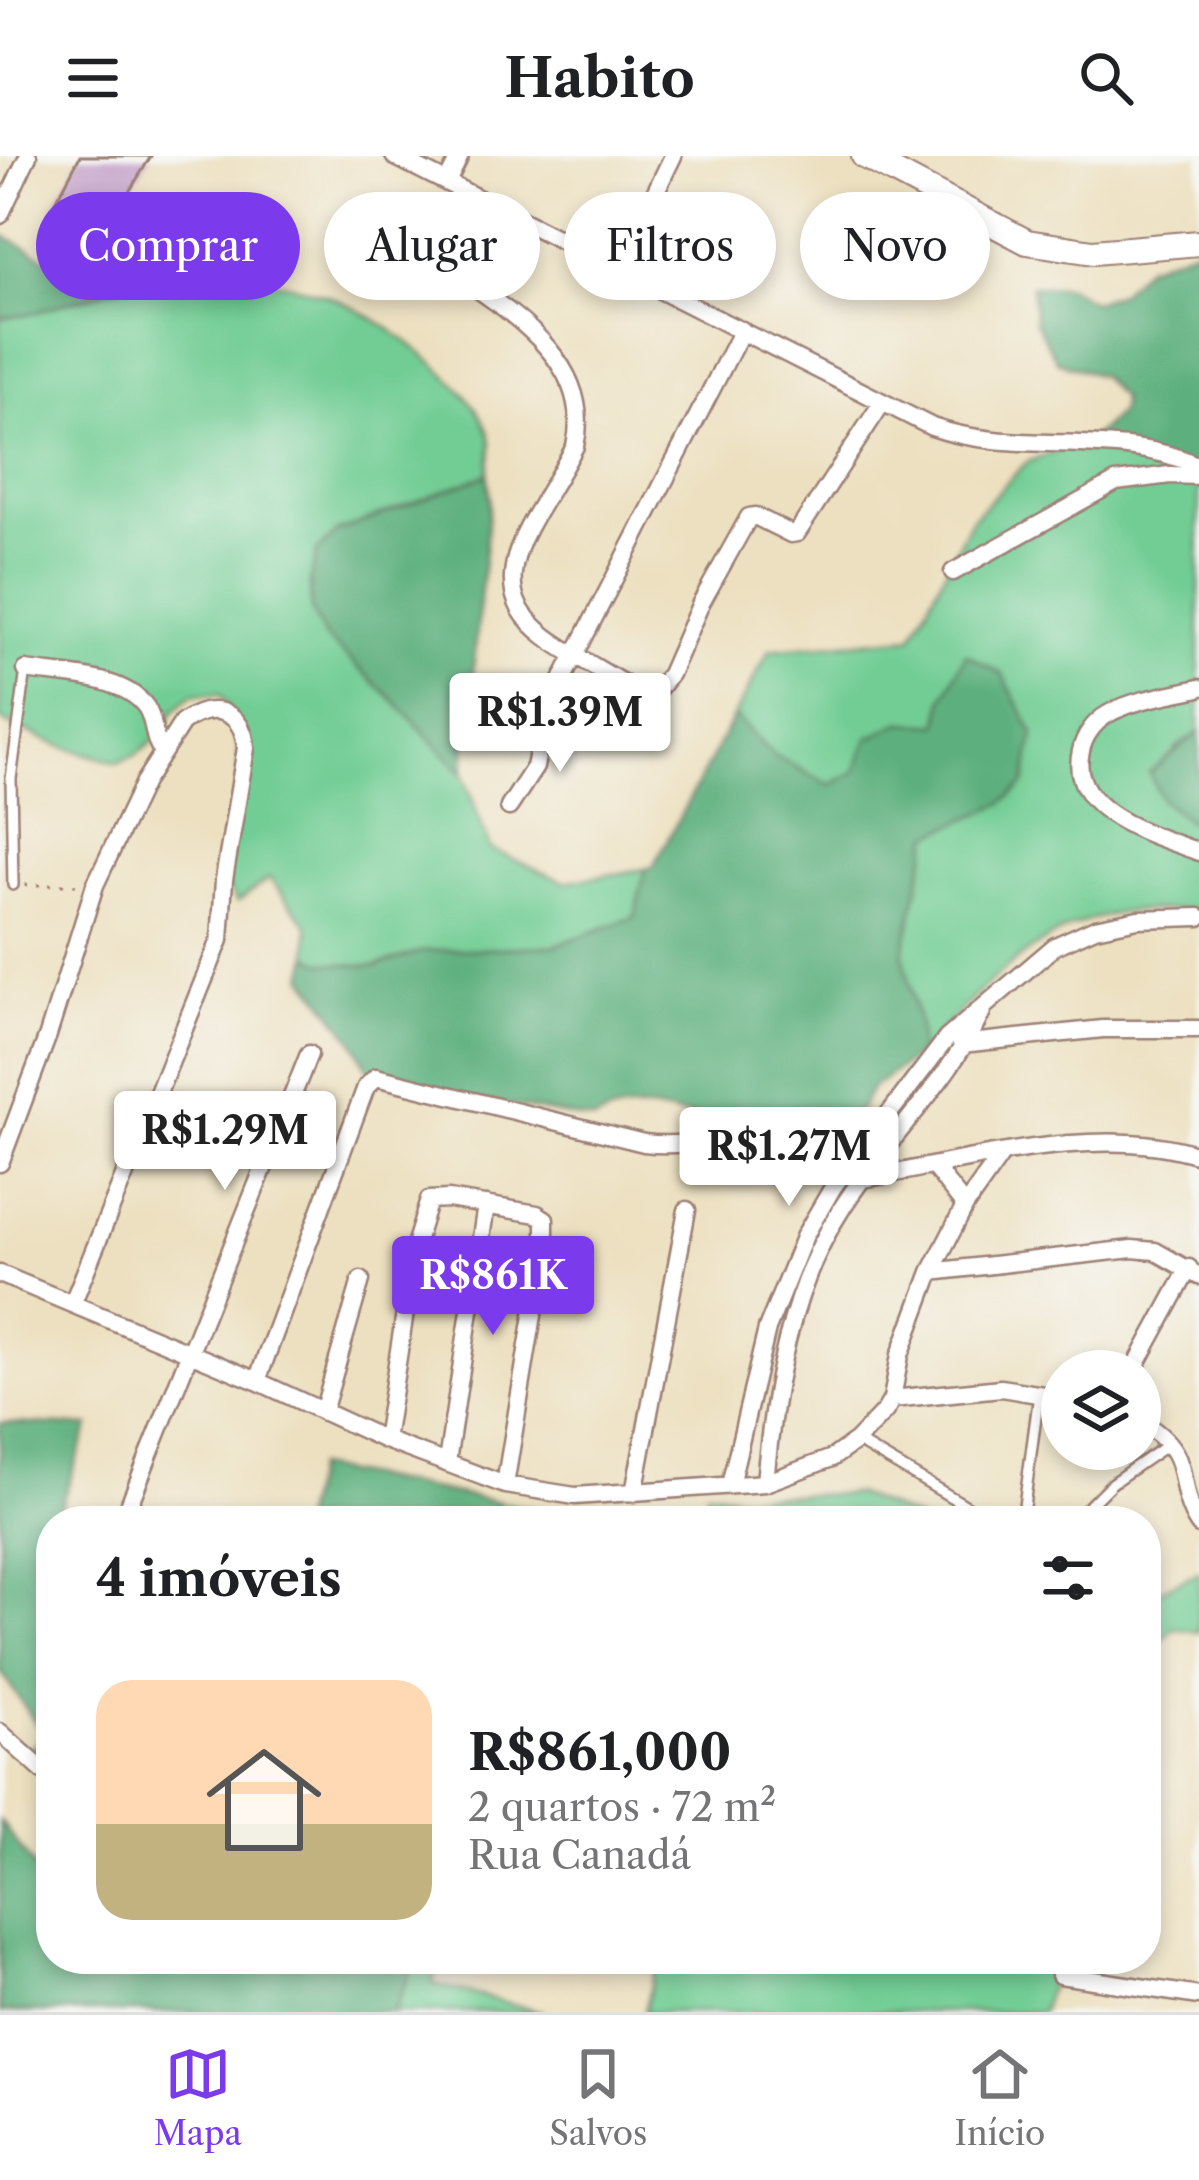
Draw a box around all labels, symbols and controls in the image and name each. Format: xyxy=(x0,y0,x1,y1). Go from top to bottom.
icon: menu xyxy=(60,45,126,111)
text: Habito xyxy=(504,45,695,111)
icon: search xyxy=(1073,45,1139,111)
chip: Comprar xyxy=(36,192,300,300)
chip: Alugar xyxy=(324,192,540,300)
chip: Filtros xyxy=(564,192,776,300)
chip: Novo xyxy=(800,192,990,300)
pin: R$1.39M xyxy=(449,673,671,775)
text: R$1.39M xyxy=(477,688,643,736)
pin: R$1.29M xyxy=(114,1091,336,1193)
text: R$1.29M xyxy=(141,1106,309,1154)
pin: R$1.27M xyxy=(678,1107,900,1209)
text: R$1.27M xyxy=(707,1122,871,1170)
pin: R$861K xyxy=(395,1236,591,1338)
text: R$861K xyxy=(419,1251,567,1299)
map controls xyxy=(1041,1350,1161,1470)
button: layers xyxy=(1041,1350,1161,1470)
icon: filters xyxy=(1035,1545,1101,1611)
text: 4 imóveis xyxy=(96,1547,342,1609)
text: R$861,000 xyxy=(468,1721,731,1783)
icon: home xyxy=(192,1728,336,1872)
text: 2 quartos · 72 m² xyxy=(468,1783,776,1831)
text: Rua Canadá xyxy=(468,1831,691,1879)
tab: Mapa xyxy=(154,2041,242,2154)
tab: Salvos xyxy=(549,2041,647,2154)
tab: Início xyxy=(955,2041,1045,2154)

